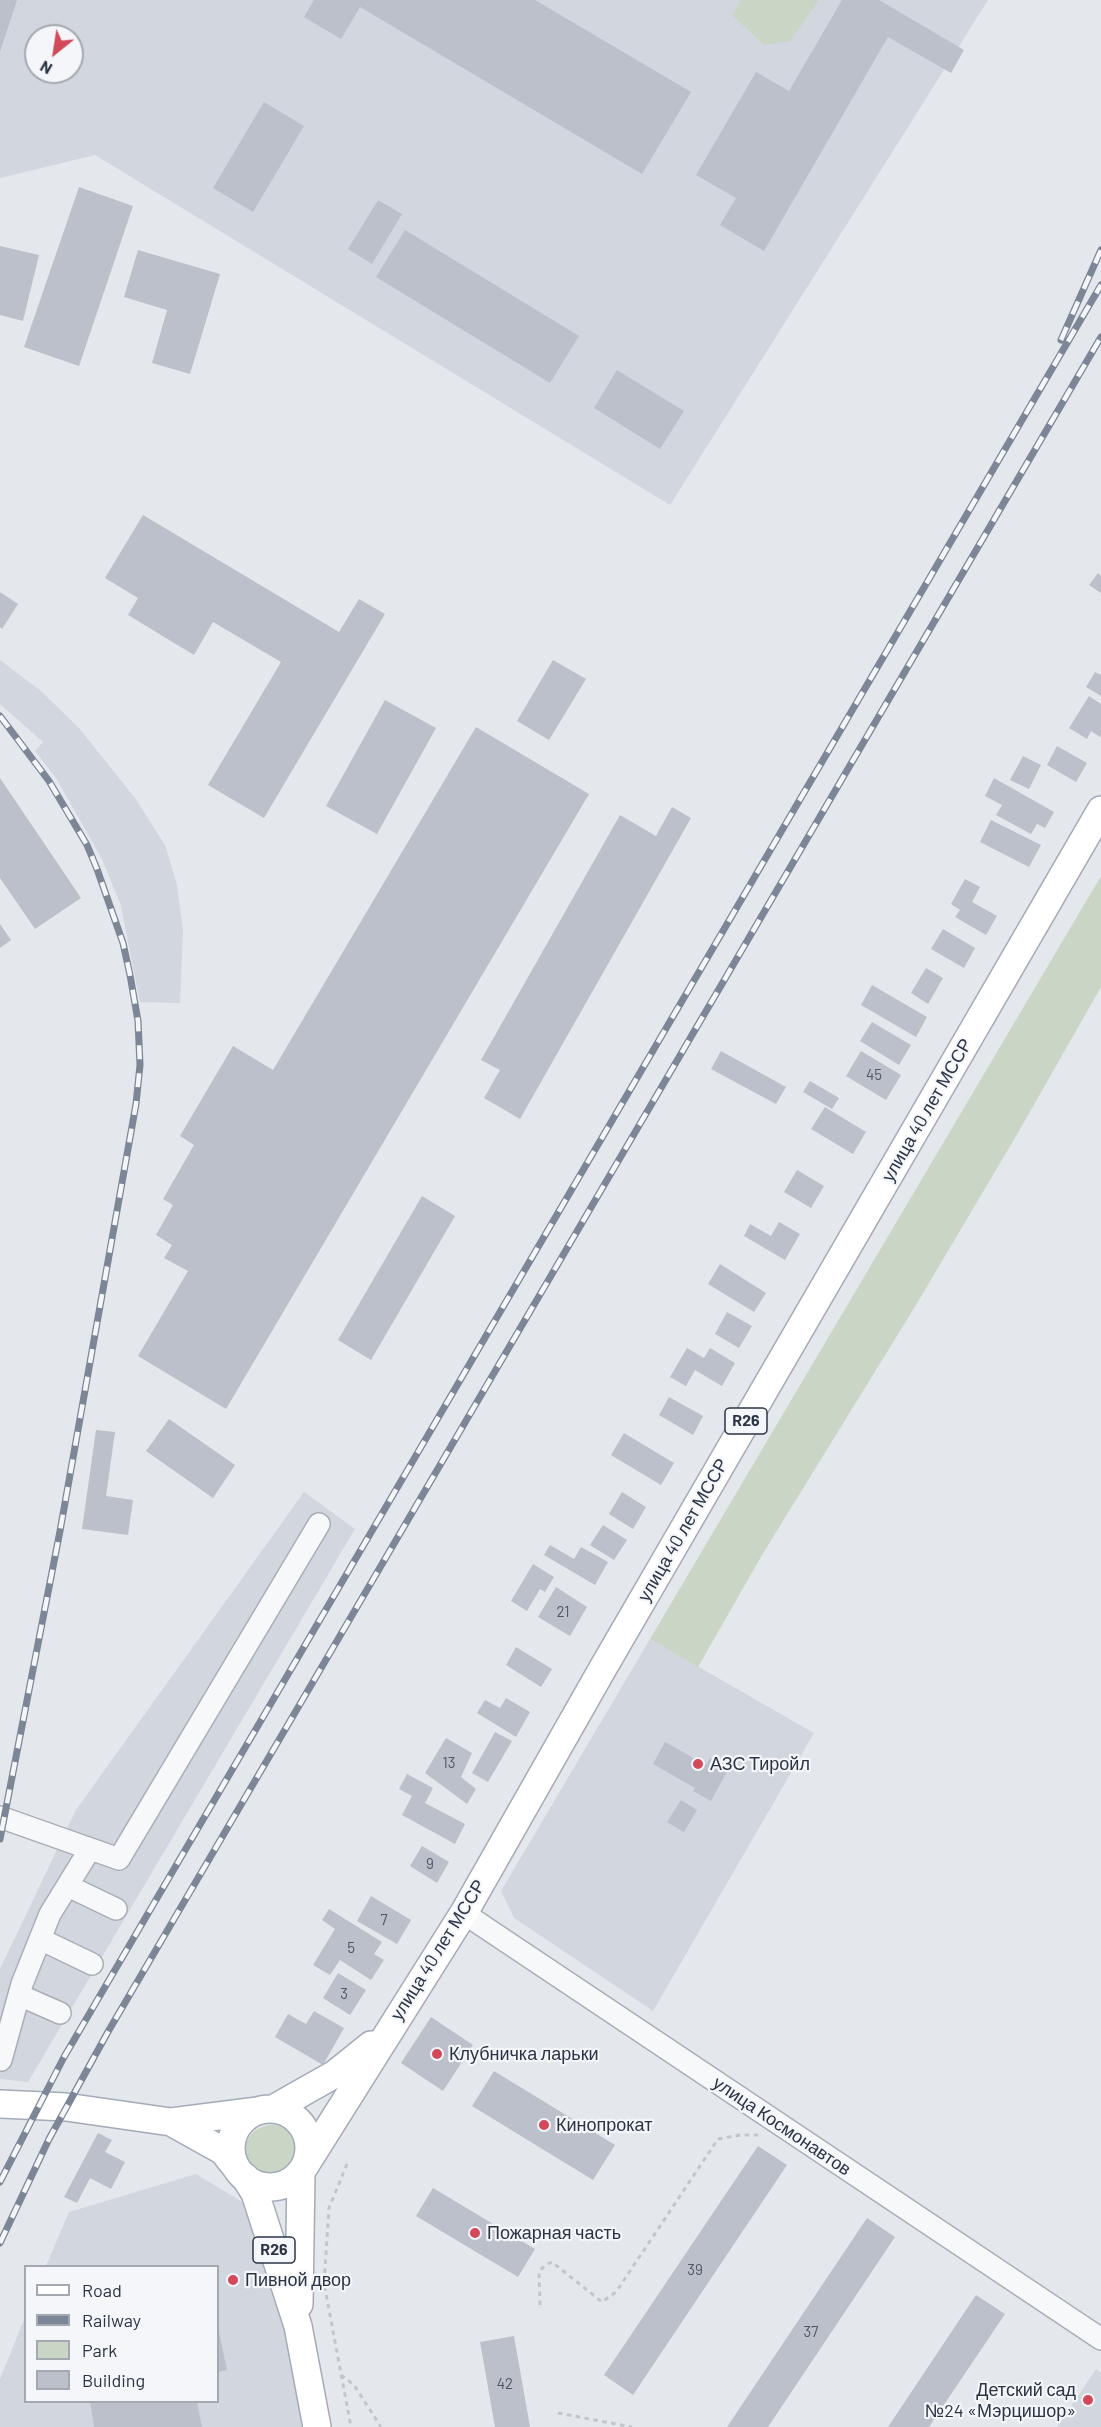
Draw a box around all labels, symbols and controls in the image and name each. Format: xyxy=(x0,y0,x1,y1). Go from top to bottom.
north arrow xyxy=(24,24,84,84)
text: N xyxy=(36,57,55,79)
street label: улица 40 лет МССР xyxy=(877,1035,977,1185)
house number: 45 xyxy=(866,1066,882,1084)
road number: R26 xyxy=(725,1408,767,1434)
street label: улица 40 лет МССР xyxy=(633,1455,733,1605)
house number: 21 xyxy=(556,1603,570,1621)
place label: АЗС Тиройл xyxy=(710,1753,810,1775)
house number: 13 xyxy=(443,1754,455,1772)
marker: АЗС Тиройл xyxy=(691,1757,705,1771)
house number: 9 xyxy=(426,1855,434,1873)
street label: улица 40 лет МССР xyxy=(386,1876,490,2024)
house number: 7 xyxy=(380,1911,388,1929)
house number: 5 xyxy=(347,1939,355,1957)
house number: 3 xyxy=(340,1985,348,2003)
place label: Клубничка ларьки xyxy=(449,2043,599,2065)
marker: Клубничка ларьки xyxy=(430,2047,444,2061)
street label: улица Космонавтов xyxy=(709,2072,855,2180)
place label: Кинопрокат xyxy=(556,2114,652,2136)
marker: Кинопрокат xyxy=(537,2118,551,2132)
place label: Пожарная часть xyxy=(487,2222,621,2244)
marker: Пожарная часть xyxy=(468,2226,482,2240)
road number: R26 xyxy=(253,2237,295,2263)
house number: 39 xyxy=(687,2261,703,2279)
legend xyxy=(24,2265,219,2403)
place label: Пивной двор xyxy=(245,2269,351,2291)
marker: Пивной двор xyxy=(226,2273,240,2287)
text: Road xyxy=(82,2279,122,2301)
text: Railway xyxy=(82,2309,141,2331)
house number: 37 xyxy=(804,2323,818,2341)
text: Park xyxy=(82,2339,117,2361)
text: Building xyxy=(82,2369,145,2391)
house number: 42 xyxy=(497,2375,513,2393)
place label: Детский сад №24 «Мэрцишор» xyxy=(925,2379,1076,2422)
marker: Детский сад №24 «Мэрцишор» xyxy=(1081,2393,1095,2407)

